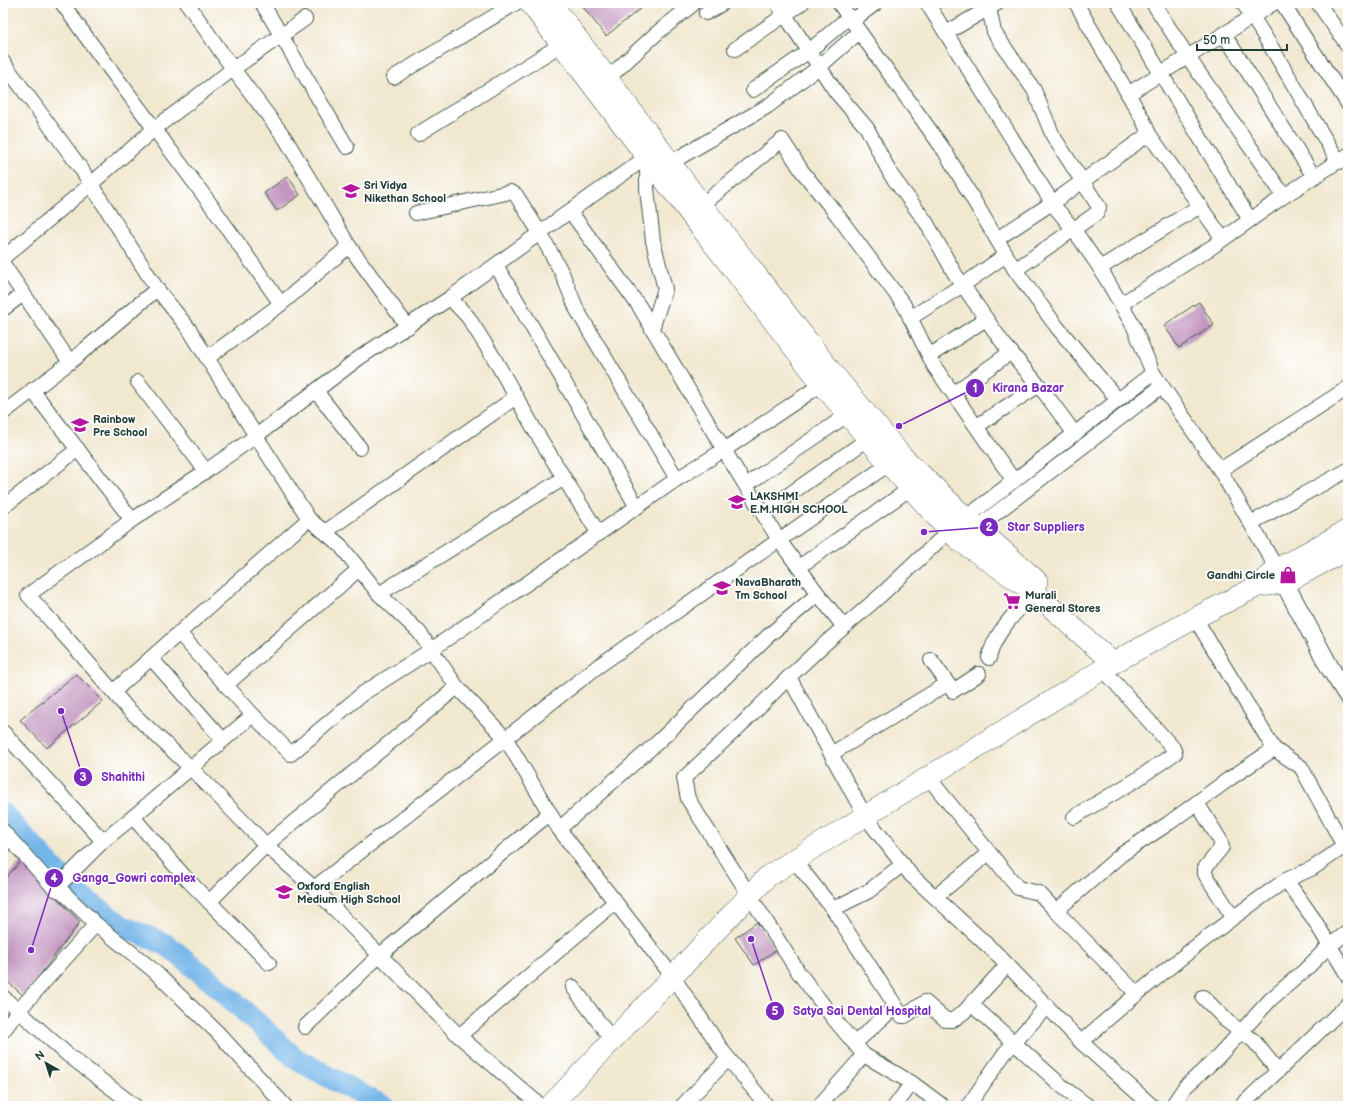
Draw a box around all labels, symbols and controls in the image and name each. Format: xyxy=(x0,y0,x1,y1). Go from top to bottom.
scale bar xyxy=(1197,26,1287,52)
text: 50 m xyxy=(1203,33,1230,48)
place label: Sri Vidya Nikethan School xyxy=(364,179,446,205)
school or university icon: Sri Vidya Nikethan School xyxy=(341,181,361,201)
callout: Kirana Bazar xyxy=(965,376,1072,400)
text: 1 xyxy=(972,381,978,396)
text: Kirana Bazar xyxy=(992,381,1064,396)
place label: Rainbow Pre School xyxy=(93,413,148,439)
school or university icon: Rainbow Pre School xyxy=(70,415,90,435)
place label: LAKSHMI E.M.HIGH SCHOOL xyxy=(750,490,848,516)
school or university icon: LAKSHMI E.M.HIGH SCHOOL xyxy=(727,492,747,512)
callout: Star Suppliers xyxy=(979,515,1092,539)
text: 2 xyxy=(985,520,993,535)
text: Star Suppliers xyxy=(1007,520,1085,535)
shop icon: Gandhi Circle xyxy=(1278,565,1298,585)
place label: Gandhi Circle xyxy=(1207,569,1275,582)
place label: NavaBharath Tm School xyxy=(735,576,801,602)
school or university icon: NavaBharath Tm School xyxy=(712,578,732,598)
place label: Murali General Stores xyxy=(1025,589,1101,615)
supermarket icon: Murali General Stores xyxy=(1002,591,1022,611)
callout: Shahithi xyxy=(73,765,153,789)
text: 3 xyxy=(79,770,87,785)
text: Shahithi xyxy=(101,770,145,785)
callout: Ganga_Gowri complex xyxy=(44,866,203,890)
text: 4 xyxy=(50,871,58,886)
text: Ganga_Gowri complex xyxy=(72,871,196,886)
place label: Oxford English Medium High School xyxy=(297,880,401,906)
school or university icon: Oxford English Medium High School xyxy=(274,882,294,902)
callout: Satya Sai Dental Hospital xyxy=(765,999,939,1023)
text: 5 xyxy=(772,1004,779,1019)
text: Satya Sai Dental Hospital xyxy=(793,1004,931,1019)
north arrow xyxy=(26,1043,66,1083)
text: N xyxy=(33,1048,47,1063)

